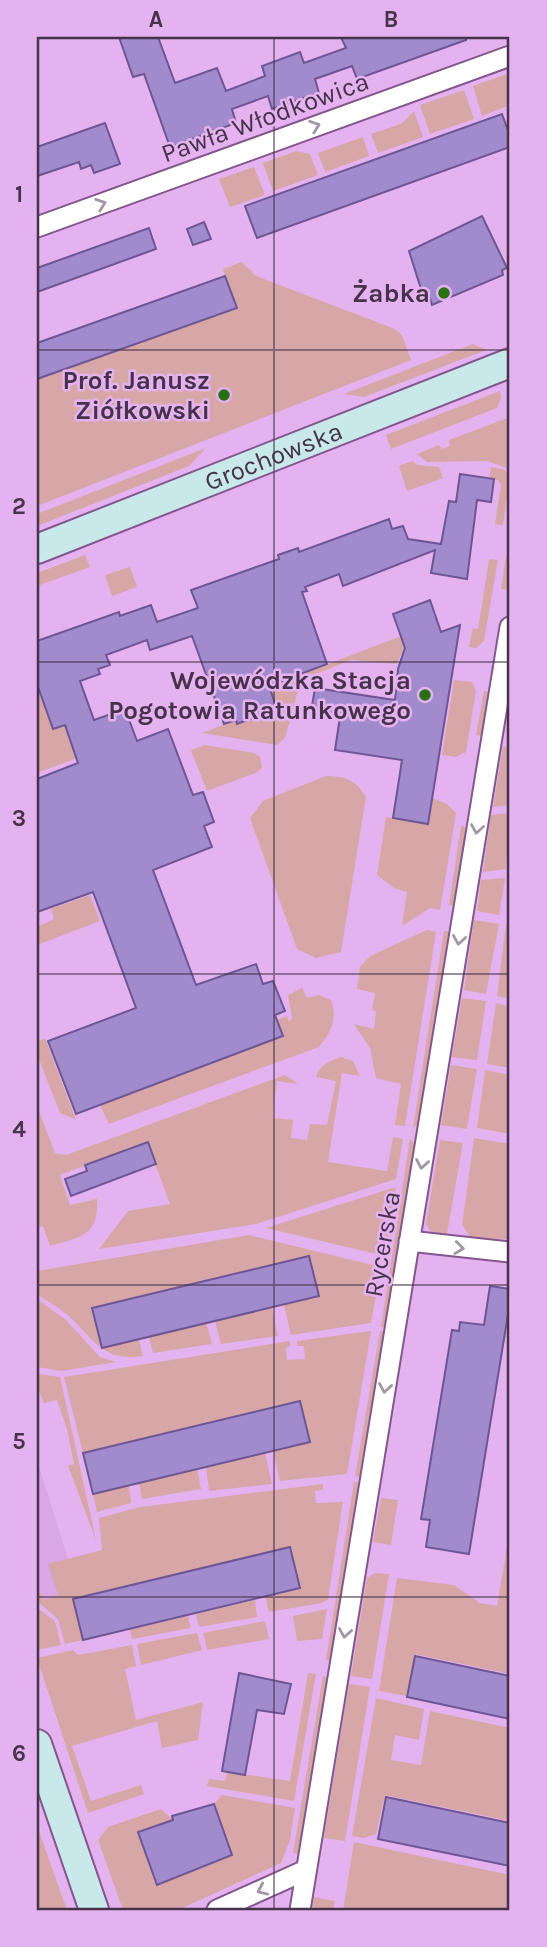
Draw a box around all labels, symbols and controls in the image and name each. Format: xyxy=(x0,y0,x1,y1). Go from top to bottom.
text: A xyxy=(149,6,163,33)
text: B xyxy=(384,6,398,33)
street label: Pawła Włodkowica xyxy=(157,66,373,169)
one-way arrow xyxy=(308,121,320,135)
text: 1 xyxy=(15,181,23,208)
one-way arrow xyxy=(94,198,106,212)
place label: Żabka xyxy=(352,278,430,309)
marker: Żabka xyxy=(436,285,452,301)
place label: Prof. Janusz Ziółkowski xyxy=(62,365,210,426)
marker: Prof. Janusz Ziółkowski xyxy=(216,387,232,403)
street label: Grochowska xyxy=(200,416,347,498)
text: 2 xyxy=(12,493,26,520)
place label: Wojewódzka Stacja Pogotowia Ratunkowego xyxy=(108,665,411,726)
marker: Wojewódzka Stacja Pogotowia Ratunkowego xyxy=(417,687,433,703)
text: 3 xyxy=(12,805,26,832)
one-way arrow xyxy=(470,823,485,834)
one-way arrow xyxy=(452,934,467,945)
text: 4 xyxy=(12,1116,26,1143)
one-way arrow xyxy=(415,1158,430,1170)
street label: Rycerska xyxy=(358,1189,407,1299)
one-way arrow xyxy=(454,1240,465,1255)
one-way arrow xyxy=(378,1382,393,1394)
text: 5 xyxy=(12,1428,26,1455)
one-way arrow xyxy=(337,1627,352,1639)
text: 6 xyxy=(12,1740,26,1767)
one-way arrow xyxy=(256,1882,269,1896)

